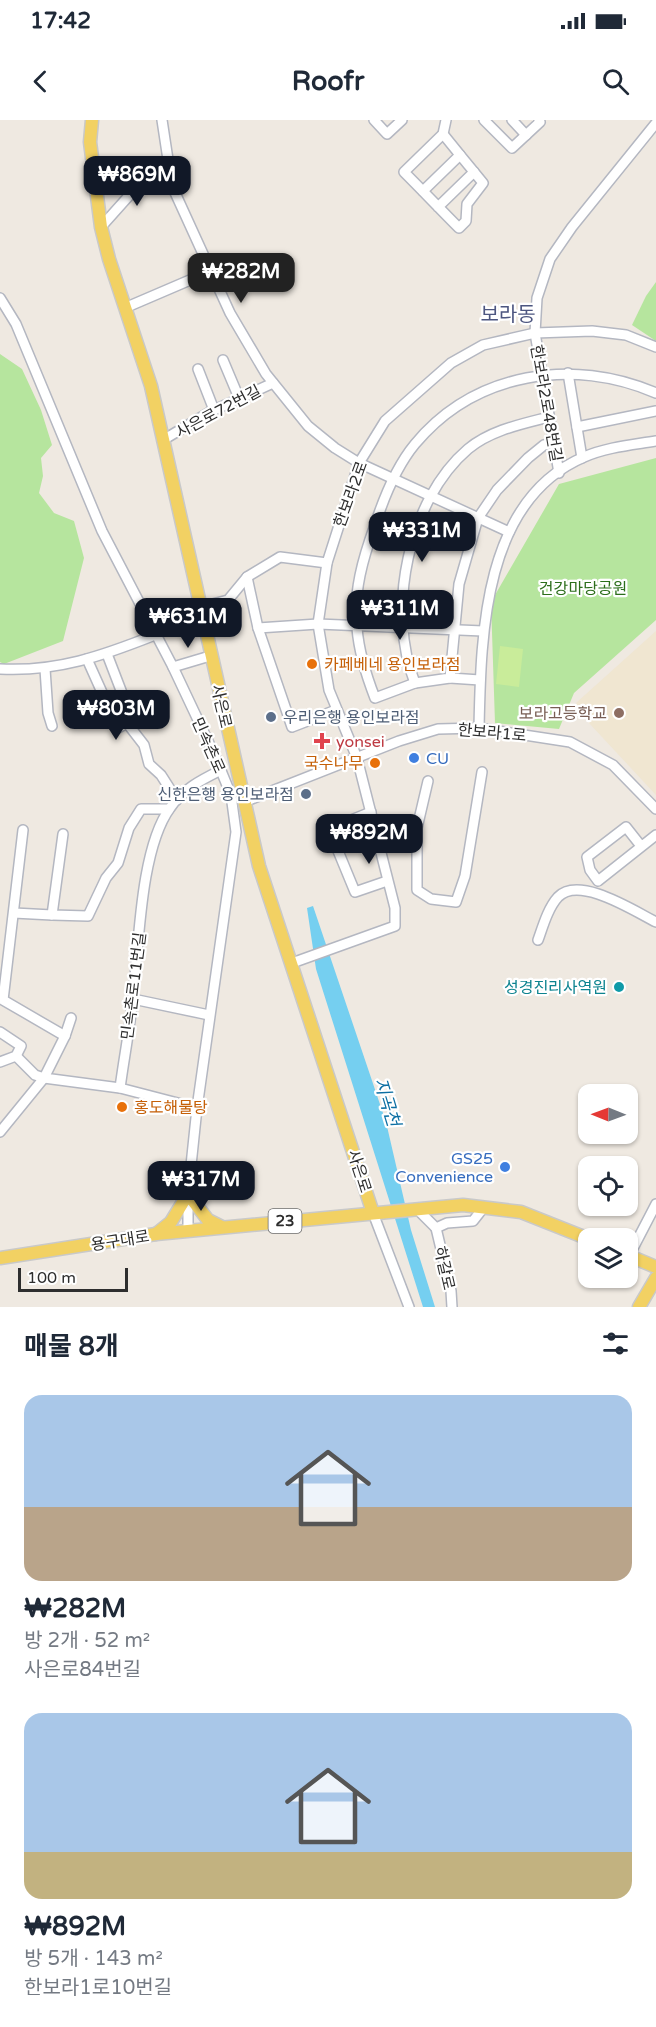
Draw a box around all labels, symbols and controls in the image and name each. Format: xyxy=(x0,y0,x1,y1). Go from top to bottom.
text: 17:42 xyxy=(30,8,91,34)
icon: back xyxy=(24,65,57,98)
text: Roofr xyxy=(292,65,364,98)
icon: search xyxy=(599,65,632,98)
pin: ₩869M xyxy=(95,156,179,207)
text: ₩869M xyxy=(98,163,176,187)
pin: ₩282M xyxy=(199,253,283,304)
text: ₩282M xyxy=(202,260,280,284)
district label: 보라동 xyxy=(480,303,536,327)
street label: 한보라2로48번길 xyxy=(526,343,566,463)
street label: 사은로72번길 xyxy=(172,381,265,443)
street label: 한보라2로 xyxy=(330,458,372,530)
pin: ₩331M xyxy=(380,512,464,563)
text: ₩331M xyxy=(383,519,461,543)
park label: 건강마당공원 xyxy=(539,579,627,599)
pin: ₩311M xyxy=(358,590,442,641)
text: ₩311M xyxy=(361,597,439,621)
pin: ₩631M xyxy=(146,598,230,649)
text: ₩631M xyxy=(149,605,227,629)
place label: 카페베네 용인보라점 xyxy=(324,655,461,675)
marker: 카페베네 용인보라점 xyxy=(305,657,319,671)
street label: 사은로 xyxy=(206,682,236,730)
pin: ₩803M xyxy=(74,690,158,741)
text: ₩803M xyxy=(77,697,155,721)
place label: 보라고등학교 xyxy=(519,704,607,724)
marker: 보라고등학교 xyxy=(612,706,626,720)
place label: 우리은행 용인보라점 xyxy=(283,708,420,728)
marker: 우리은행 용인보라점 xyxy=(264,710,278,724)
street label: 민속촌로 xyxy=(187,714,229,777)
street label: 한보라1로 xyxy=(457,720,527,746)
marker: yonsei xyxy=(313,732,331,750)
place label: yonsei xyxy=(336,732,385,752)
place label: CU xyxy=(426,749,449,769)
marker: CU xyxy=(407,751,421,765)
place label: 국수나무 xyxy=(304,754,363,774)
marker: 국수나무 xyxy=(368,756,382,770)
place label: 신한은행 용인보라점 xyxy=(157,785,294,805)
marker: 신한은행 용인보라점 xyxy=(299,787,313,801)
pin: ₩892M xyxy=(327,814,411,865)
text: ₩892M xyxy=(330,821,408,845)
street label: 민속촌로11번길 xyxy=(117,931,151,1041)
place label: 성경진리사역원 xyxy=(504,978,607,998)
marker: 성경진리사역원 xyxy=(612,980,626,994)
water label: 지곡천 xyxy=(369,1075,405,1131)
north arrow xyxy=(578,1084,638,1144)
map controls xyxy=(578,1084,638,1288)
place label: 홍도해물탕 xyxy=(134,1098,208,1118)
marker: 홍도해물탕 xyxy=(115,1100,129,1114)
street label: 사은로 xyxy=(343,1147,375,1196)
place label: GS25 Convenience xyxy=(395,1149,493,1187)
button: locate xyxy=(578,1156,638,1216)
marker: GS25 Convenience xyxy=(498,1160,512,1174)
pin: ₩317M xyxy=(159,1161,243,1212)
text: ₩317M xyxy=(162,1168,240,1192)
road number: 23 xyxy=(268,1209,302,1233)
street label: 용구대로 xyxy=(90,1226,151,1255)
button: layers xyxy=(578,1228,638,1288)
street label: 하갈로 xyxy=(429,1244,459,1292)
scale bar xyxy=(18,1265,128,1292)
text: 100 m xyxy=(27,1268,76,1288)
icon: filters xyxy=(599,1327,632,1360)
text: 매물 8개 xyxy=(24,1331,119,1362)
icon: home xyxy=(274,1434,382,1542)
text: ₩282M xyxy=(24,1593,126,1624)
text: 방 2개 · 52 m² xyxy=(24,1629,150,1653)
text: 사은로84번길 xyxy=(24,1658,141,1682)
icon: home xyxy=(274,1752,382,1860)
text: ₩892M xyxy=(24,1911,126,1942)
text: 방 5개 · 143 m² xyxy=(24,1947,163,1971)
text: 한보라1로10번길 xyxy=(24,1976,172,2000)

